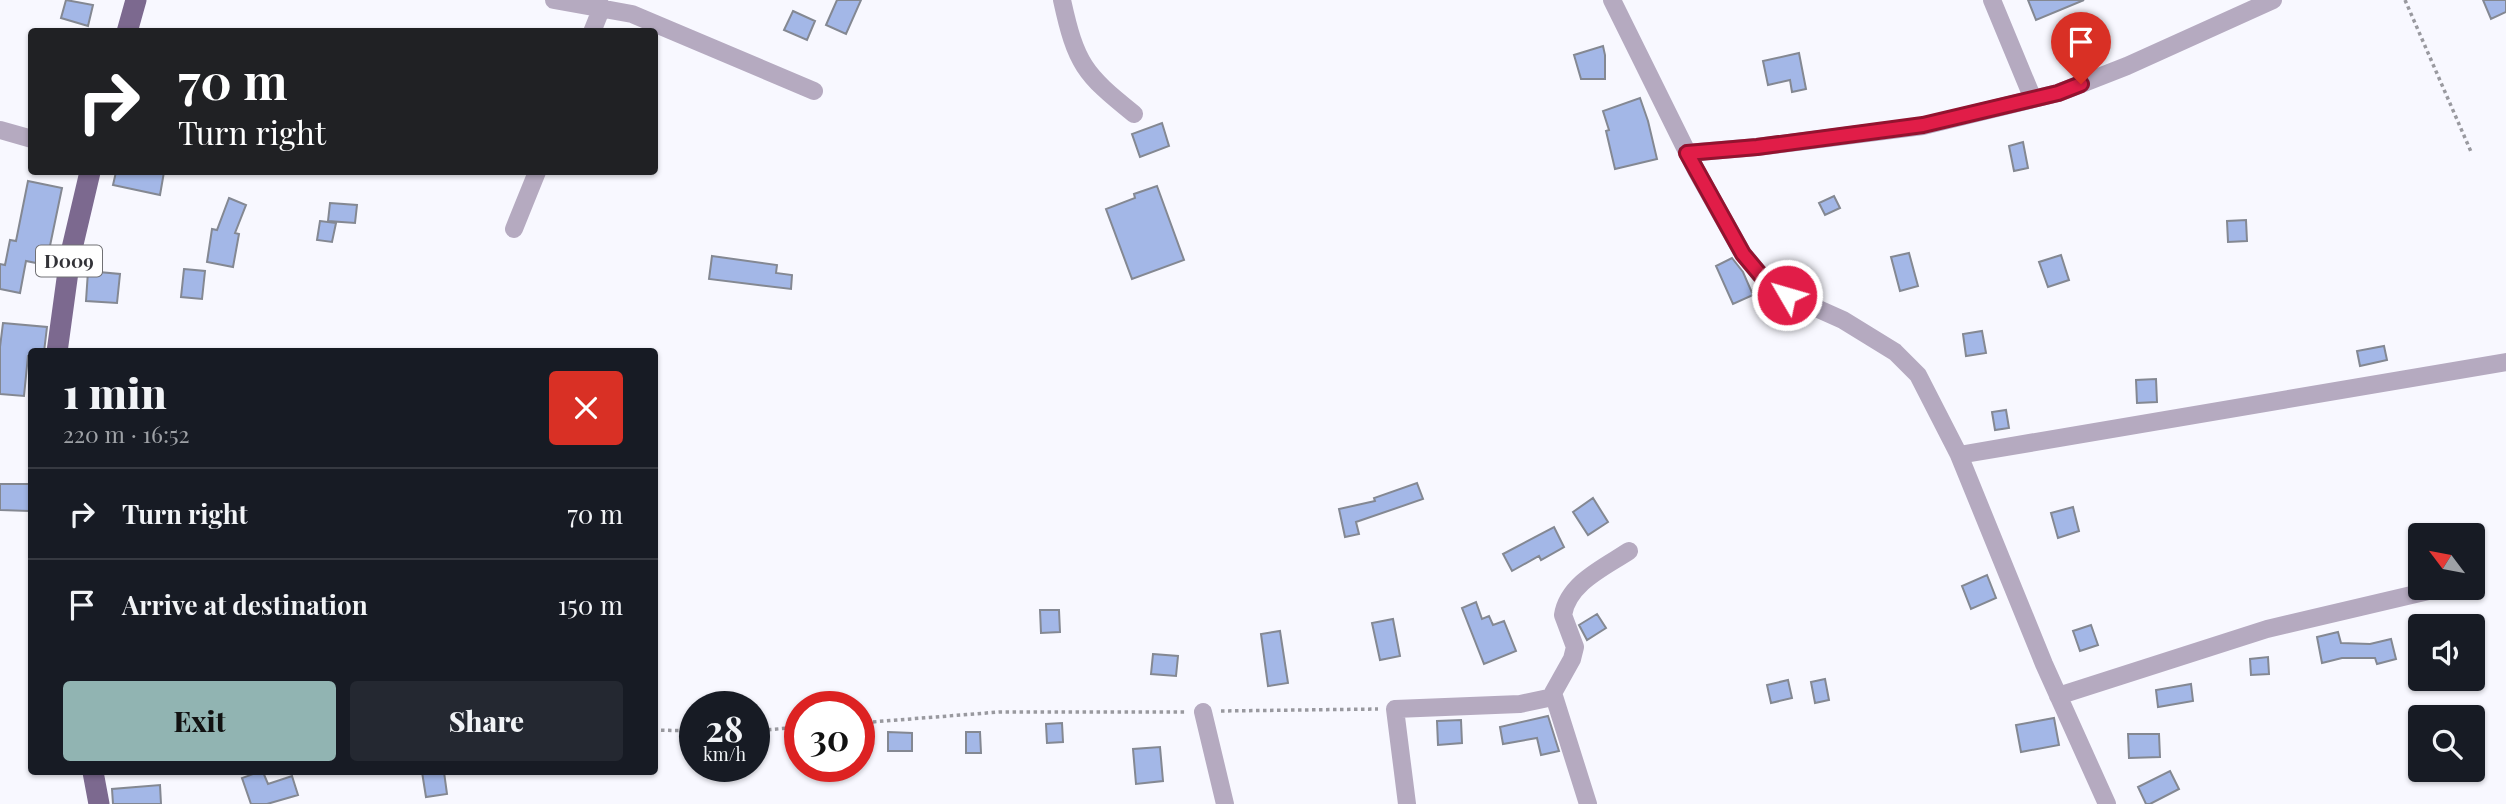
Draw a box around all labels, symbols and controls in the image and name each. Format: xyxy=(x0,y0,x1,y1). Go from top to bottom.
pin xyxy=(2051,12.0,2111,84)
icon: arrive xyxy=(2062,23,2100,61)
text: 70 m xyxy=(178,47,288,112)
icon: right xyxy=(63,56,154,147)
text: Turn right xyxy=(178,110,326,153)
road number: D009 xyxy=(36,246,102,276)
position arrow xyxy=(1750,258,1824,332)
text: 1 min xyxy=(63,364,167,420)
button: close xyxy=(549,371,623,445)
text: 220 m · 16:52 xyxy=(63,418,190,449)
icon: right xyxy=(63,495,101,533)
text: Turn right xyxy=(122,496,248,531)
text: 70 m xyxy=(567,496,623,531)
north arrow xyxy=(2408,523,2485,600)
map controls xyxy=(2408,523,2485,782)
icon: arrive xyxy=(63,586,101,624)
text: Arrive at destination xyxy=(122,587,368,622)
text: 150 m xyxy=(558,587,623,622)
button: sound xyxy=(2408,614,2485,691)
button: Exit xyxy=(63,681,336,761)
button: Share xyxy=(350,681,623,761)
speed limit sign: 30 xyxy=(784,691,875,782)
text: 28 xyxy=(706,704,743,751)
button: search xyxy=(2408,705,2485,782)
text: km/h xyxy=(703,742,746,766)

